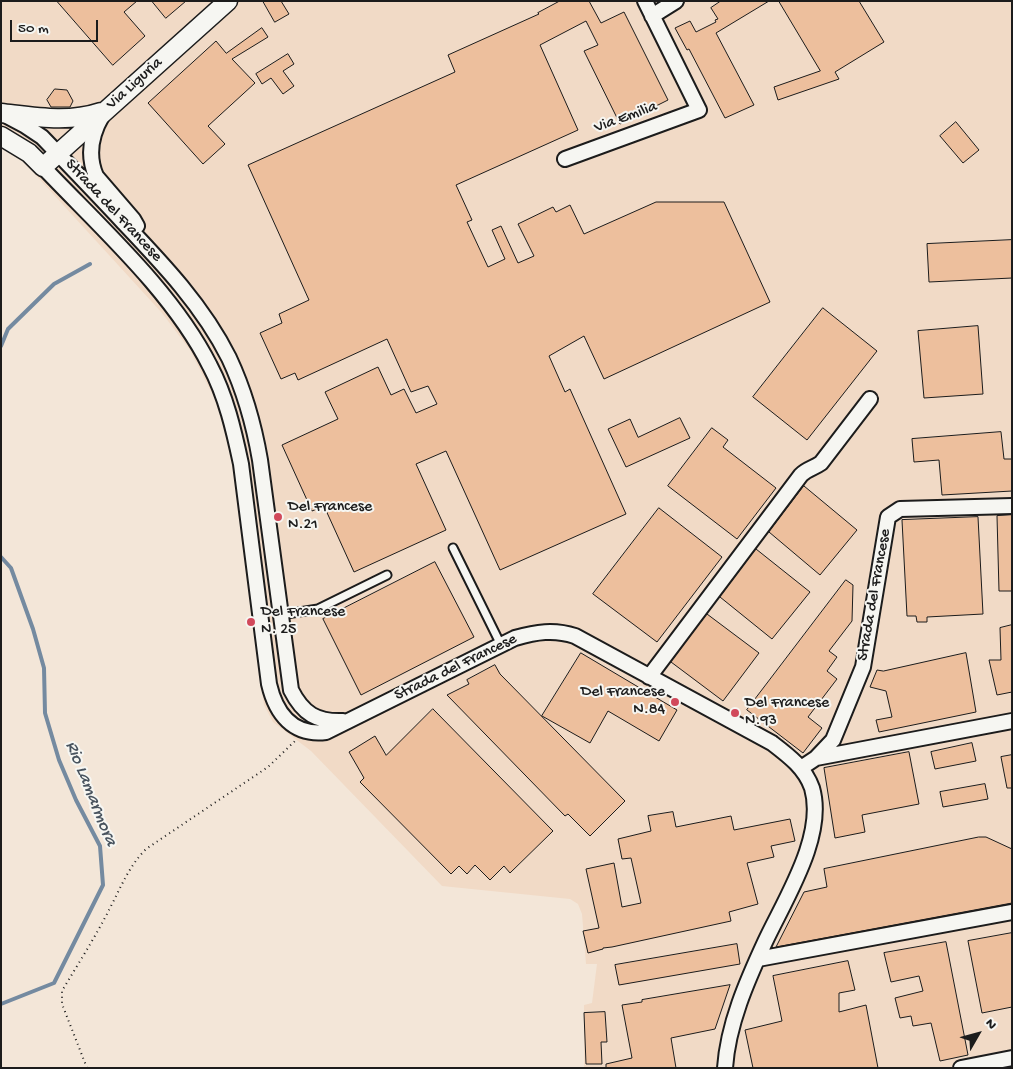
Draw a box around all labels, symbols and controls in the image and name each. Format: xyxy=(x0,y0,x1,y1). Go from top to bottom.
scale bar xyxy=(12,10,100,42)
text: 50 m xyxy=(18,20,49,38)
street label: Via Liguria xyxy=(103,54,167,114)
street label: Via Emilia xyxy=(592,98,660,138)
street label: Strada del Francese xyxy=(60,156,166,266)
place label: Del Francese N.21 xyxy=(288,498,372,536)
marker: Del Francese N.21 xyxy=(272,511,284,523)
street label: Strada del Francese xyxy=(854,528,896,662)
place label: Del Francese N. 25 xyxy=(261,603,345,641)
marker: Del Francese N. 25 xyxy=(245,616,257,628)
street label: Strada del Francese xyxy=(392,630,520,706)
place label: Del Francese N.84 xyxy=(581,683,665,721)
place label: Del Francese N.93 xyxy=(745,694,829,732)
marker: Del Francese N.84 xyxy=(669,696,681,708)
marker: Del Francese N.93 xyxy=(729,707,741,719)
water label: Rio Lamarmora xyxy=(59,738,121,850)
north arrow xyxy=(953,1009,1003,1059)
text: N xyxy=(981,1016,1000,1033)

